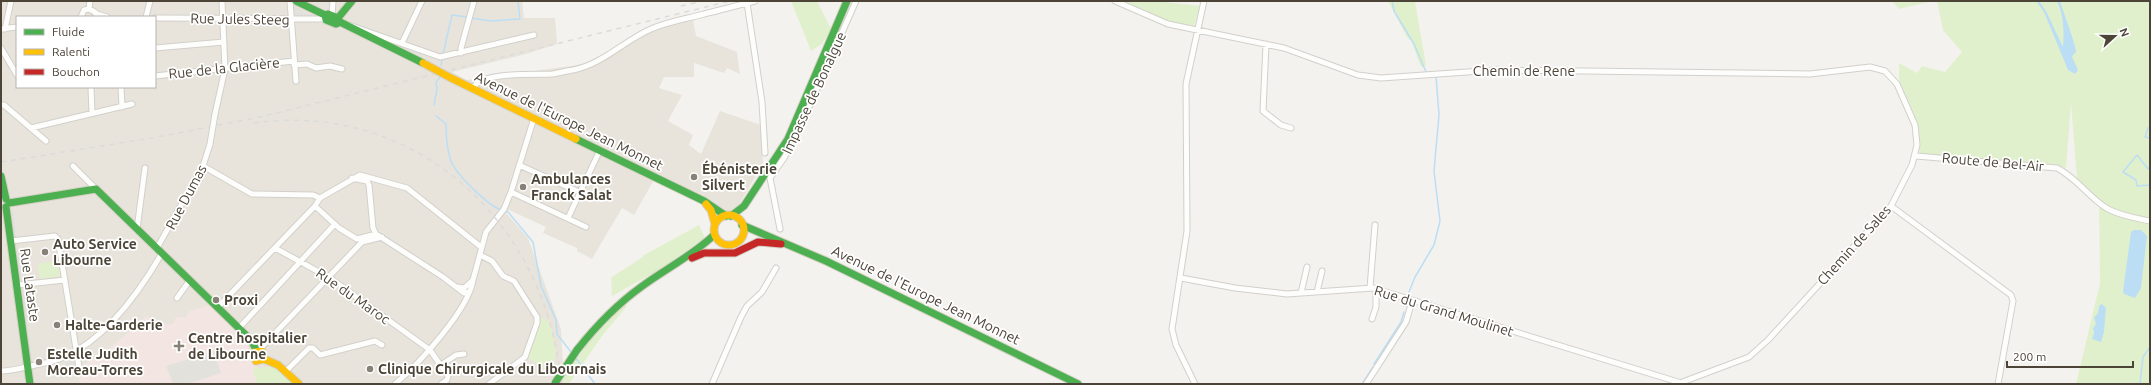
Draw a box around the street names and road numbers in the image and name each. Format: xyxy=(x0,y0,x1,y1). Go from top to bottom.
street label: Rue Jules Steeg xyxy=(190,10,290,28)
street label: Impasse de Bonalgue xyxy=(779,29,849,157)
street label: Rue de la Glacière xyxy=(168,54,280,82)
street label: Chemin de Rene xyxy=(1473,63,1575,79)
street label: Avenue de l'Europe Jean Monnet xyxy=(472,68,666,174)
street label: Route de Bel-Air xyxy=(1941,150,2045,174)
street label: Rue Dumas xyxy=(162,162,210,232)
street label: Chemin de Sales xyxy=(1814,202,1894,288)
street label: Avenue de l'Europe Jean Monnet xyxy=(829,242,1023,348)
street label: Rue Lataste xyxy=(17,247,43,323)
street label: Rue du Maroc xyxy=(313,265,393,328)
street label: Rue du Grand Moulinet xyxy=(1372,282,1516,340)

